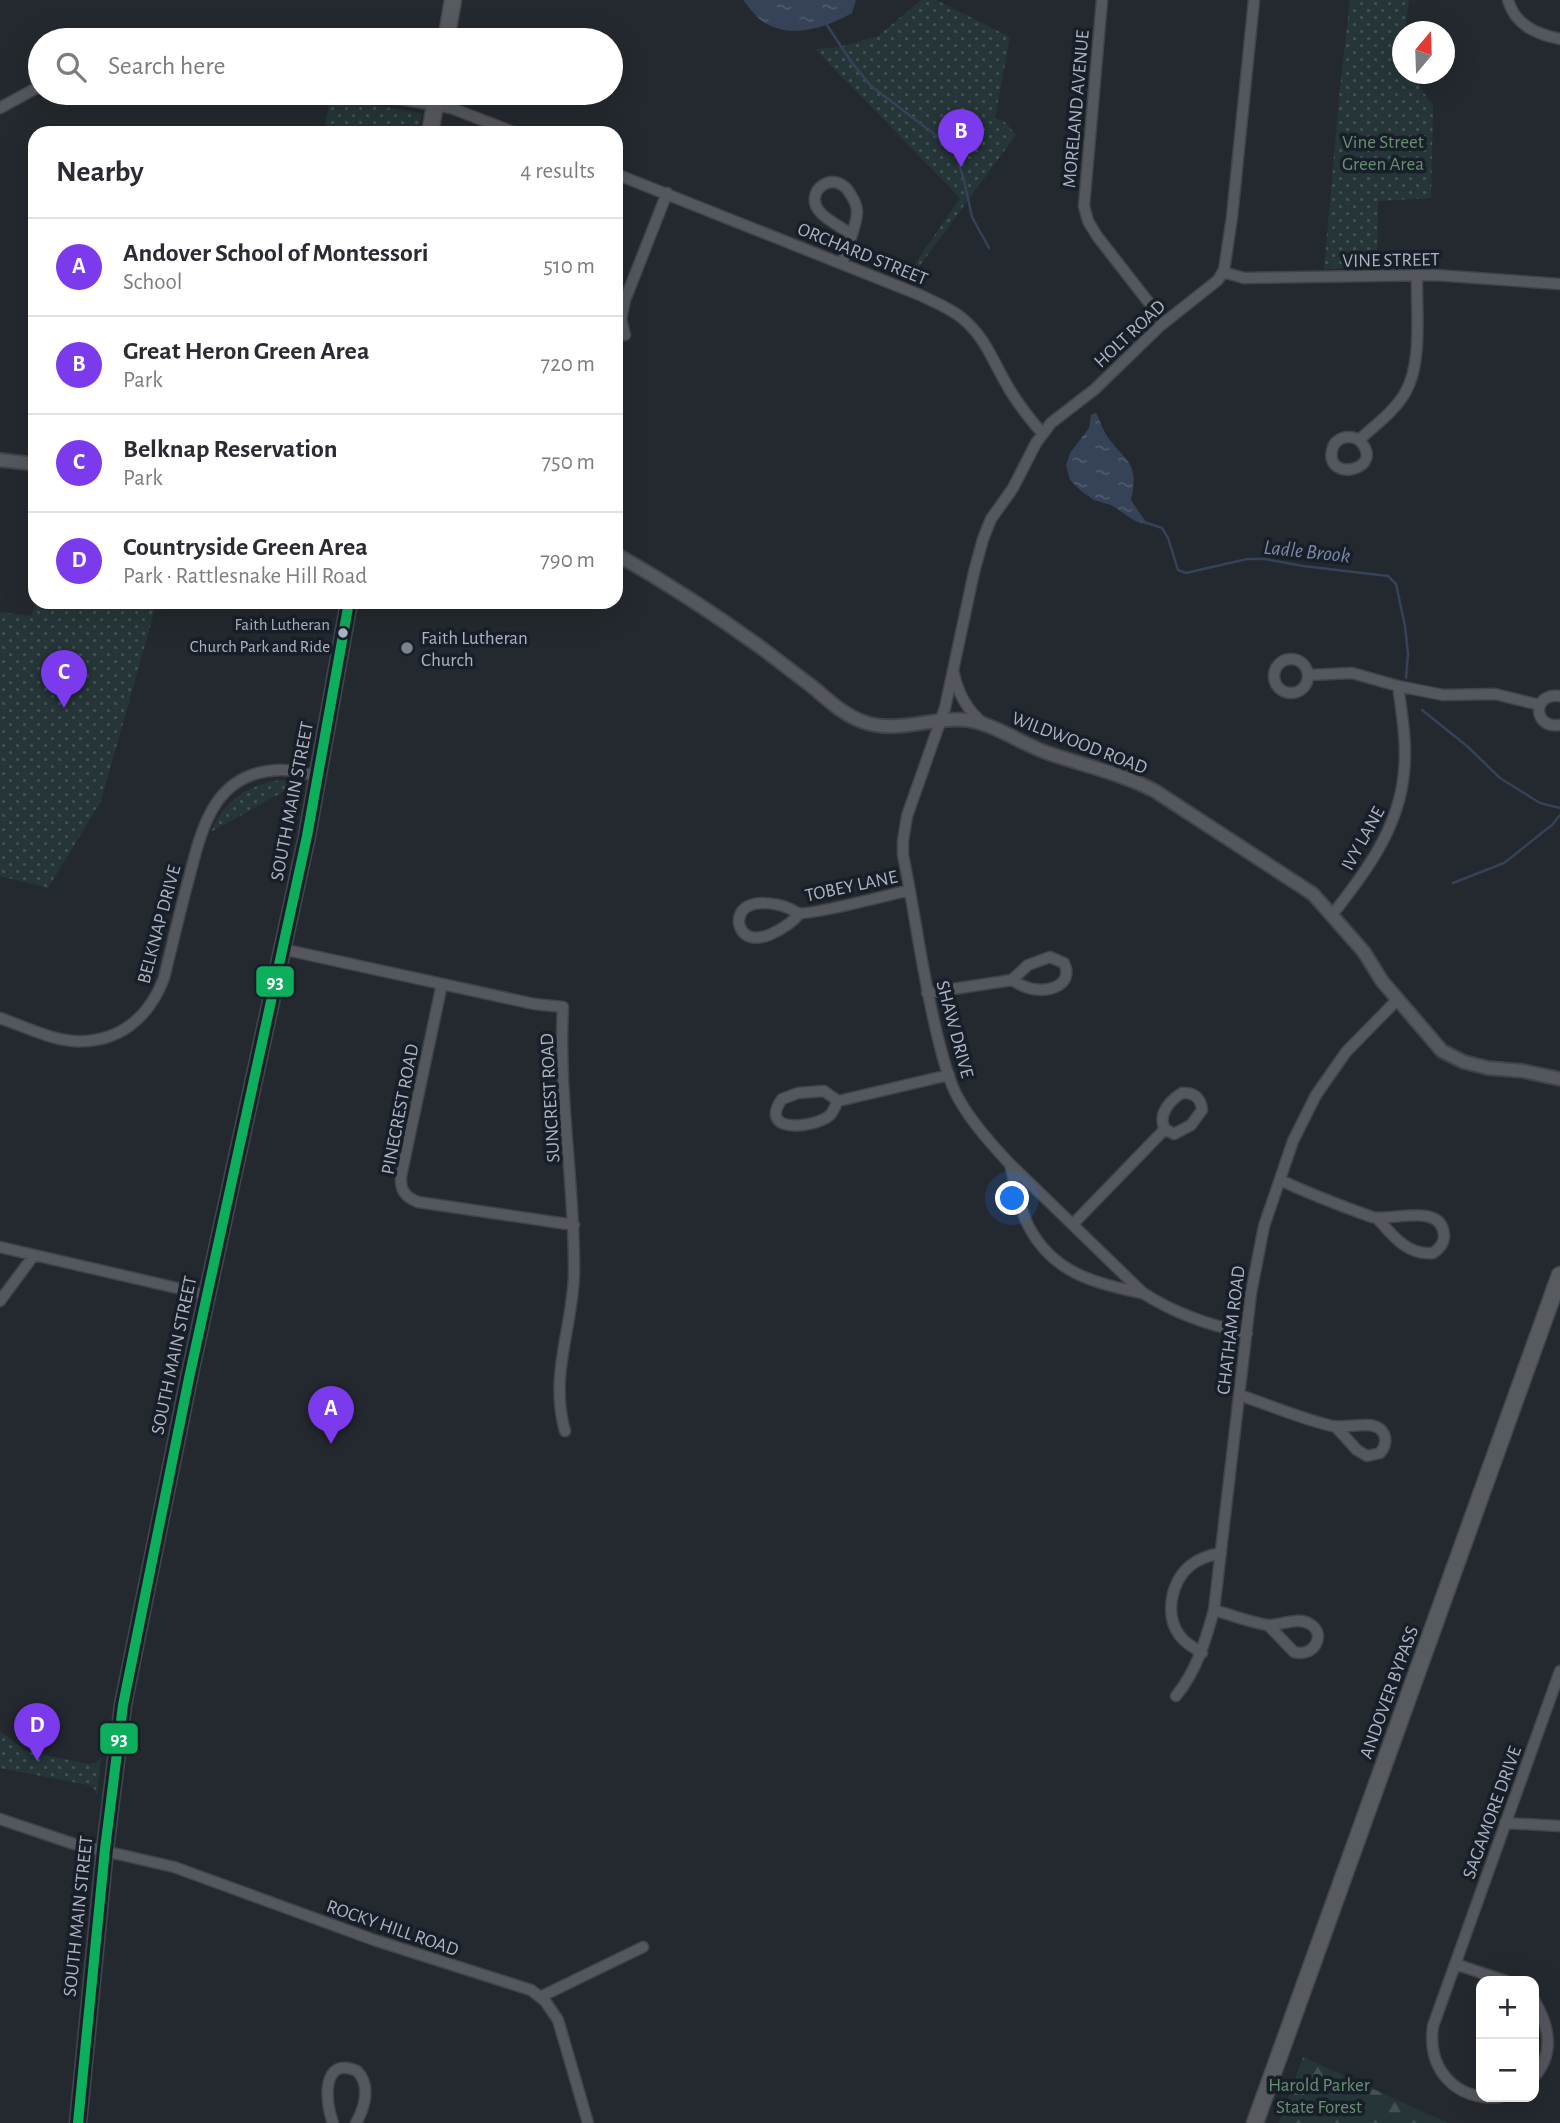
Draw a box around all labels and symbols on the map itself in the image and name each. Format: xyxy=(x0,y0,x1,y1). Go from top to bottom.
north arrow xyxy=(1392,21,1455,84)
street label: MORELAND AVENUE xyxy=(1060,29,1093,189)
pin: B xyxy=(938,109,984,167)
park label: Vine Street Green Area xyxy=(1342,133,1424,174)
street label: ORCHARD STREET xyxy=(795,220,930,289)
street label: VINE STREET xyxy=(1342,250,1440,271)
street label: HOLT ROAD xyxy=(1091,297,1169,372)
water label: Ladle Brook xyxy=(1263,537,1352,567)
place label: Faith Lutheran Church Park and Ride xyxy=(190,616,330,655)
marker: Faith Lutheran Church Park and Ride xyxy=(336,626,350,640)
place label: Faith Lutheran Church xyxy=(421,629,528,670)
marker: Faith Lutheran Church xyxy=(399,640,415,656)
pin: C xyxy=(41,650,87,708)
street label: WILDWOOD ROAD xyxy=(1009,709,1150,778)
street label: SOUTH MAIN STREET xyxy=(268,720,317,882)
street label: IVY LANE xyxy=(1338,804,1389,874)
street label: BELKNAP DRIVE xyxy=(134,863,184,986)
street label: TOBEY LANE xyxy=(803,867,899,906)
line badge: 93 xyxy=(255,965,295,998)
text: 93 xyxy=(266,973,284,992)
street label: SHAW DRIVE xyxy=(932,979,977,1080)
street label: SUNCREST ROAD xyxy=(538,1033,563,1163)
street label: PINECREST ROAD xyxy=(378,1042,422,1176)
your location xyxy=(995,1181,1029,1215)
street label: CHATHAM ROAD xyxy=(1214,1265,1249,1396)
street label: SOUTH MAIN STREET xyxy=(148,1274,201,1436)
pin: A xyxy=(308,1386,354,1444)
street label: ANDOVER BYPASS xyxy=(1357,1624,1422,1761)
pin: D xyxy=(14,1703,60,1761)
line badge: 93 xyxy=(99,1722,139,1755)
text: 93 xyxy=(110,1730,128,1749)
street label: SAGAMORE DRIVE xyxy=(1460,1744,1525,1881)
street label: SOUTH MAIN STREET xyxy=(61,1835,96,1998)
street label: ROCKY HILL ROAD xyxy=(324,1897,461,1960)
park label: Harold Parker State Forest xyxy=(1268,2076,1370,2117)

